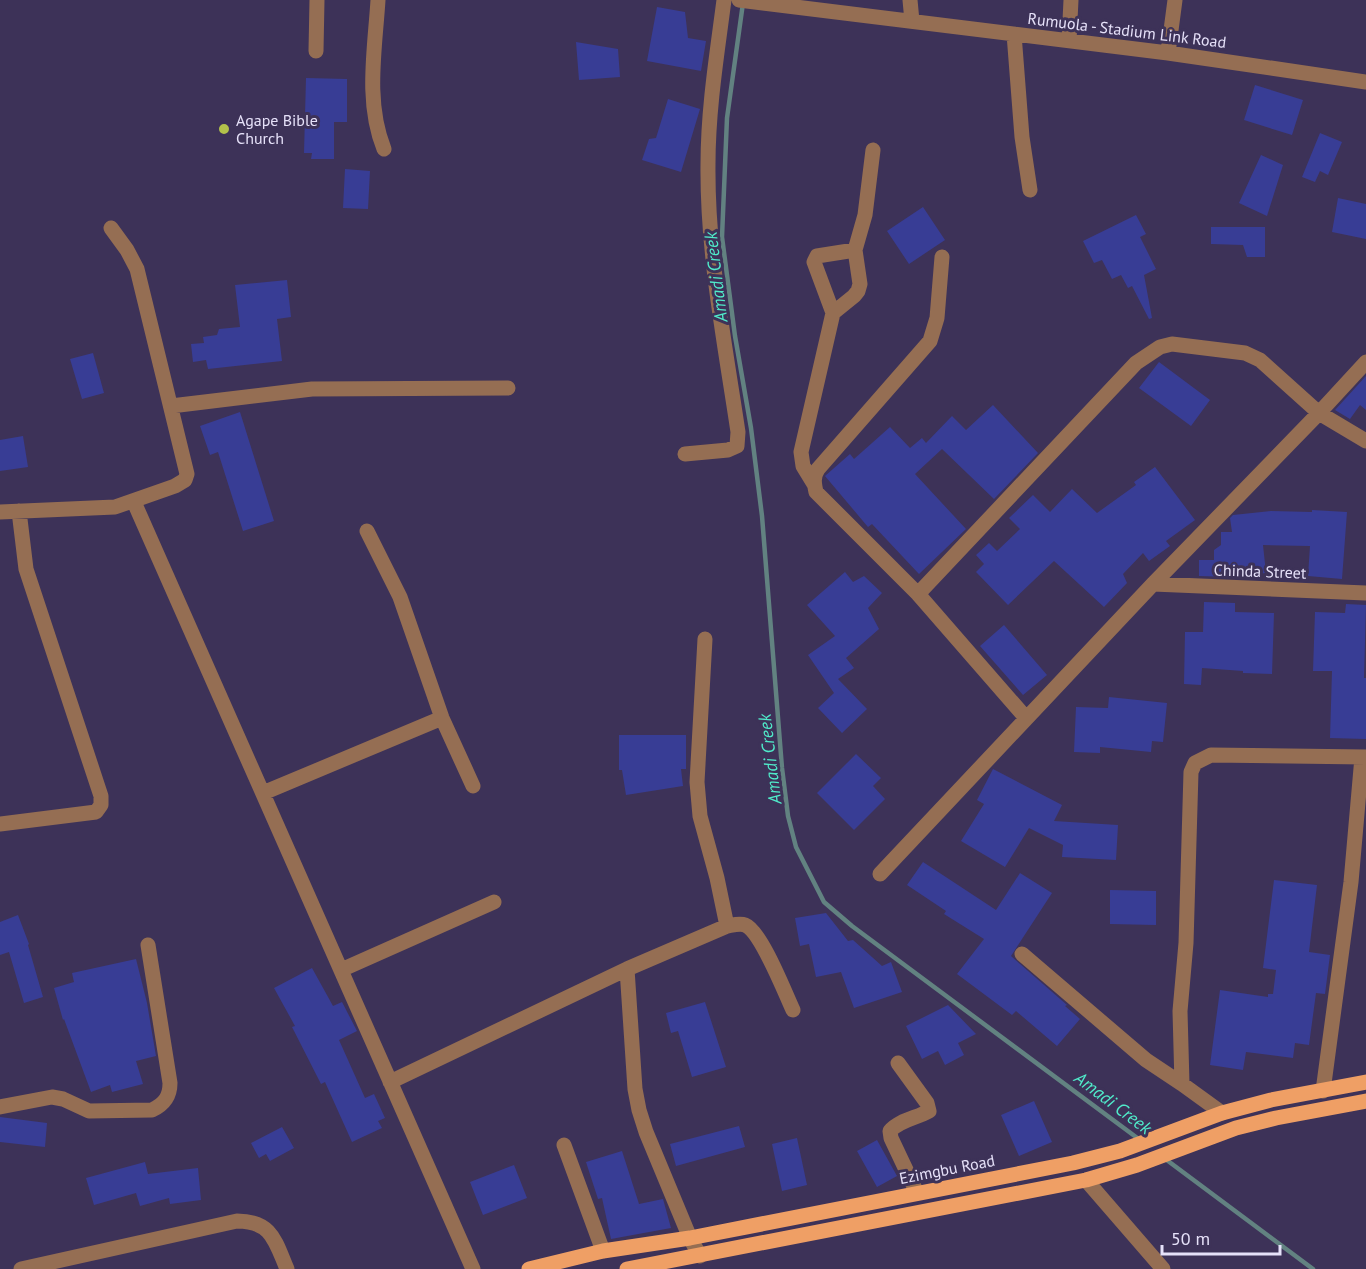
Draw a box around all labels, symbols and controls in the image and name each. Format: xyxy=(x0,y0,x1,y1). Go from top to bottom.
street label: Rumuola - Stadium Link Road xyxy=(1027,8,1227,52)
place label: Agape Bible Church xyxy=(236,110,318,148)
marker: Agape Bible Church xyxy=(217,122,231,136)
water label: Amadi Creek xyxy=(698,230,733,325)
street label: Chinda Street xyxy=(1213,559,1307,583)
water label: Amadi Creek xyxy=(752,712,787,807)
water label: Amadi Creek xyxy=(1069,1065,1157,1140)
street label: Ezimgbu Road xyxy=(897,1150,997,1188)
scale bar xyxy=(1162,1218,1280,1256)
text: 50 m xyxy=(1171,1227,1210,1250)

